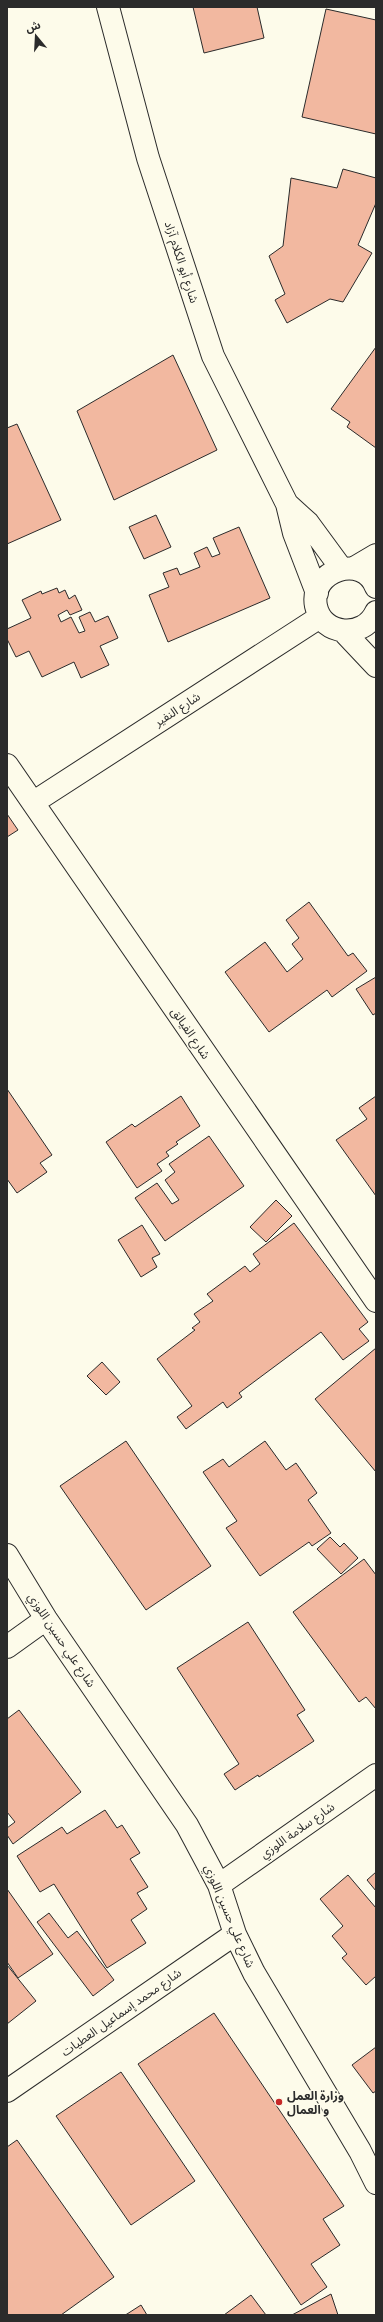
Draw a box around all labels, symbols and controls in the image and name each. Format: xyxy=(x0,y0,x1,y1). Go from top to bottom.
north arrow xyxy=(16,16,56,56)
text: ش xyxy=(23,17,43,36)
street label: شارع أبو الكلام آزاد xyxy=(160,219,203,305)
street label: شارع النفير xyxy=(150,688,204,732)
street label: شارع الفيالق xyxy=(167,1004,215,1063)
street label: شارع علي حسين اللوزي xyxy=(23,1589,100,1692)
street label: شارع سلامة اللوزي xyxy=(256,1798,339,1863)
street label: شارع علي حسين اللوزي xyxy=(199,1862,259,1971)
street label: شارع محمد إسماعيل العطيات xyxy=(58,1964,185,2061)
place label: وزارة العمل و العمال xyxy=(287,2087,344,2118)
marker: وزارة العمل و العمال xyxy=(274,2097,284,2107)

